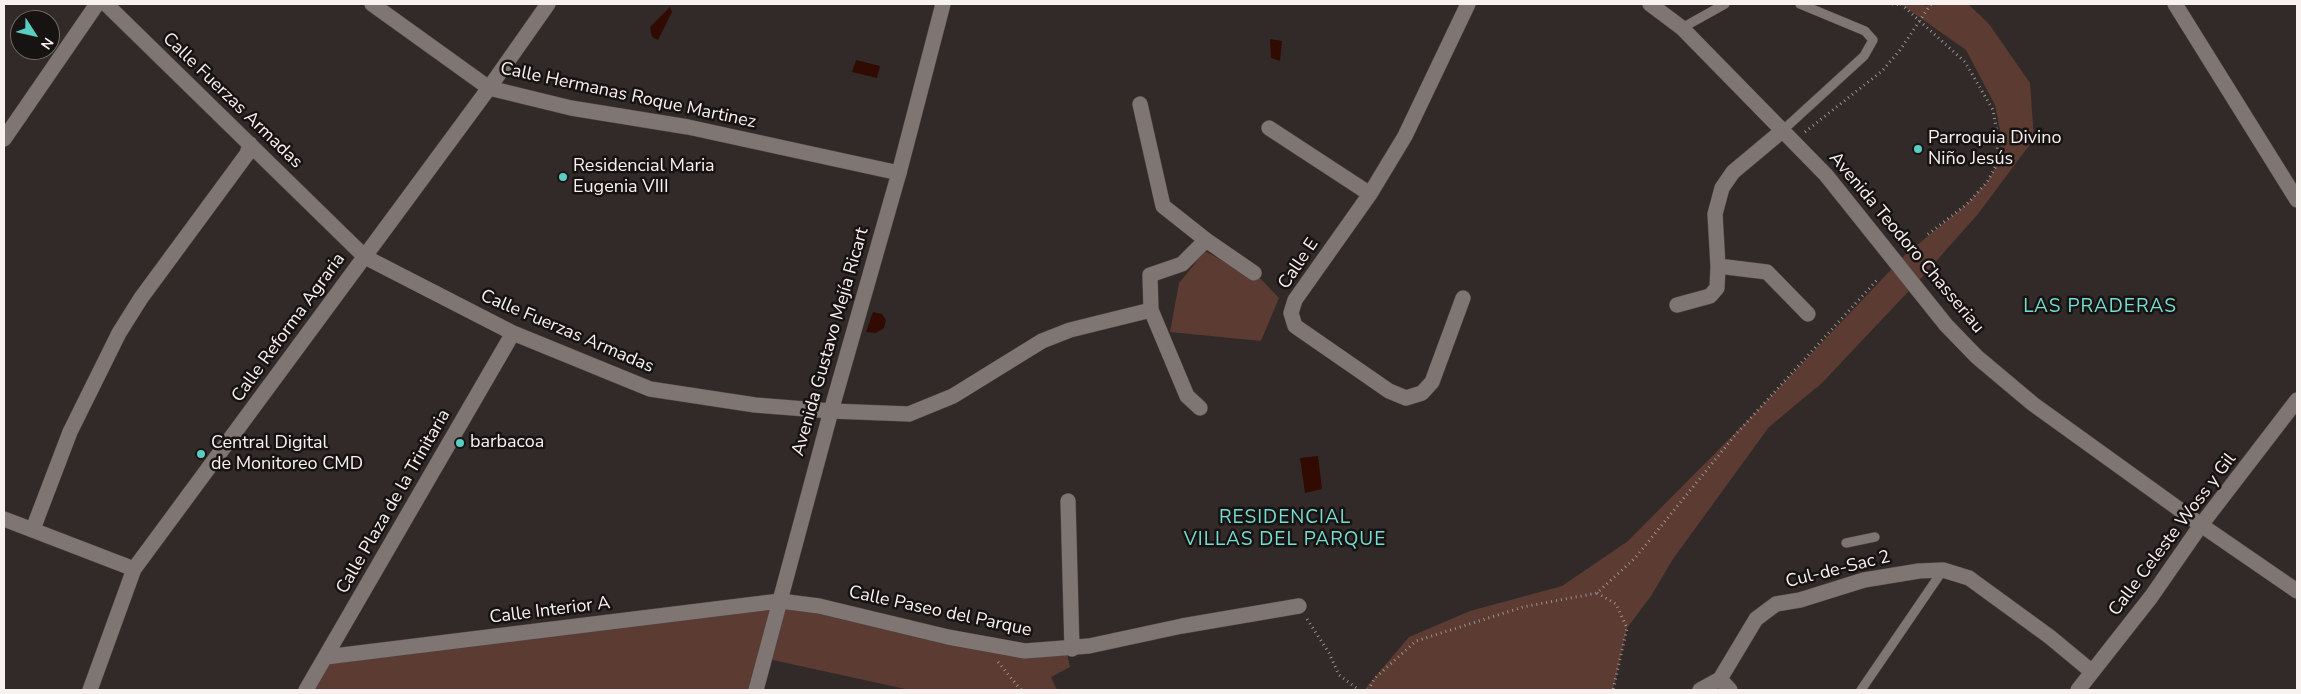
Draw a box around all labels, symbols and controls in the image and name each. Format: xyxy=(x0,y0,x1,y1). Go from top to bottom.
north arrow xyxy=(10,10,60,60)
street label: Calle Fuerzas Armadas xyxy=(158,29,306,173)
text: N xyxy=(36,34,58,53)
street label: Calle Hermanas Roque Martinez xyxy=(498,58,758,134)
place label: Parroquia Divino Niño Jesús xyxy=(1928,128,2061,170)
marker: Parroquia Divino Niño Jesús xyxy=(1912,143,1924,155)
street label: Avenida Teodoro Chasseriau xyxy=(1824,148,1988,338)
place label: Residencial Maria Eugenia VIII xyxy=(573,156,715,198)
marker: Residencial Maria Eugenia VIII xyxy=(557,171,569,183)
street label: Avenida Gustavo Mejía Ricart xyxy=(788,225,874,459)
street label: Calle E xyxy=(1274,234,1324,294)
street label: Calle Reforma Agraria xyxy=(228,249,350,407)
street label: Calle Fuerzas Armadas xyxy=(477,286,657,378)
district label: LAS PRADERAS xyxy=(2022,296,2178,318)
street label: Calle Plaza de la Trinitaria xyxy=(332,406,456,598)
place label: barbacoa xyxy=(470,432,544,454)
place label: Central Digital de Monitoreo CMD xyxy=(211,433,363,476)
marker: barbacoa xyxy=(454,437,466,449)
marker: Central Digital de Monitoreo CMD xyxy=(195,448,207,460)
street label: Calle Celeste Woss y Gil xyxy=(2105,449,2241,621)
district label: RESIDENCIAL VILLAS DEL PARQUE xyxy=(1182,507,1388,551)
street label: Cul-de-Sac 2 xyxy=(1783,547,1893,593)
street label: Calle Paseo del Parque xyxy=(847,582,1033,642)
street label: Calle Interior A xyxy=(488,593,612,629)

